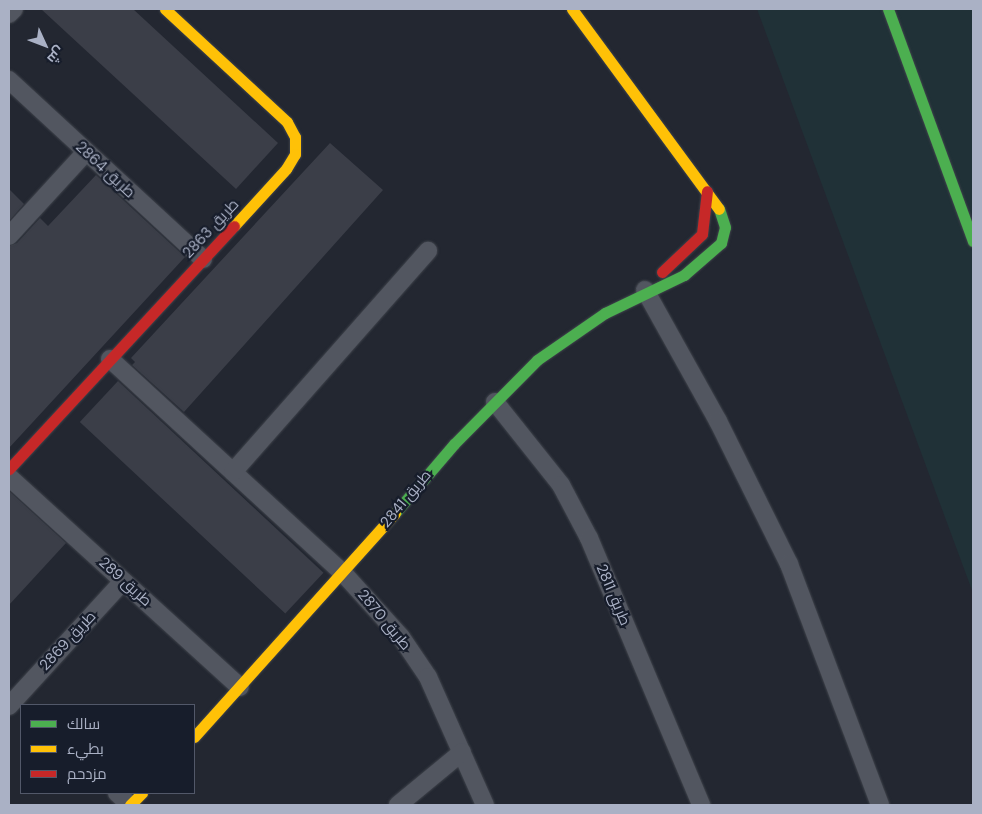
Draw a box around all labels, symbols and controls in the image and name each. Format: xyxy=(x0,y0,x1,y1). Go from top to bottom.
north arrow xyxy=(20,20,70,70)
text: ش xyxy=(43,43,69,68)
street label: طريق 2864 xyxy=(72,138,138,202)
street label: طريق 2863 xyxy=(179,196,243,262)
street label: طريق 2841 xyxy=(377,467,435,531)
street label: طريق 289 xyxy=(95,554,155,610)
street label: طريق 2811 xyxy=(592,562,634,628)
street label: طريق 2870 xyxy=(354,586,414,654)
street label: طريق 2869 xyxy=(36,608,100,674)
legend xyxy=(20,704,195,794)
text: سالك xyxy=(67,714,100,734)
text: بطيء xyxy=(67,739,104,759)
text: مزدحم xyxy=(67,764,107,784)

